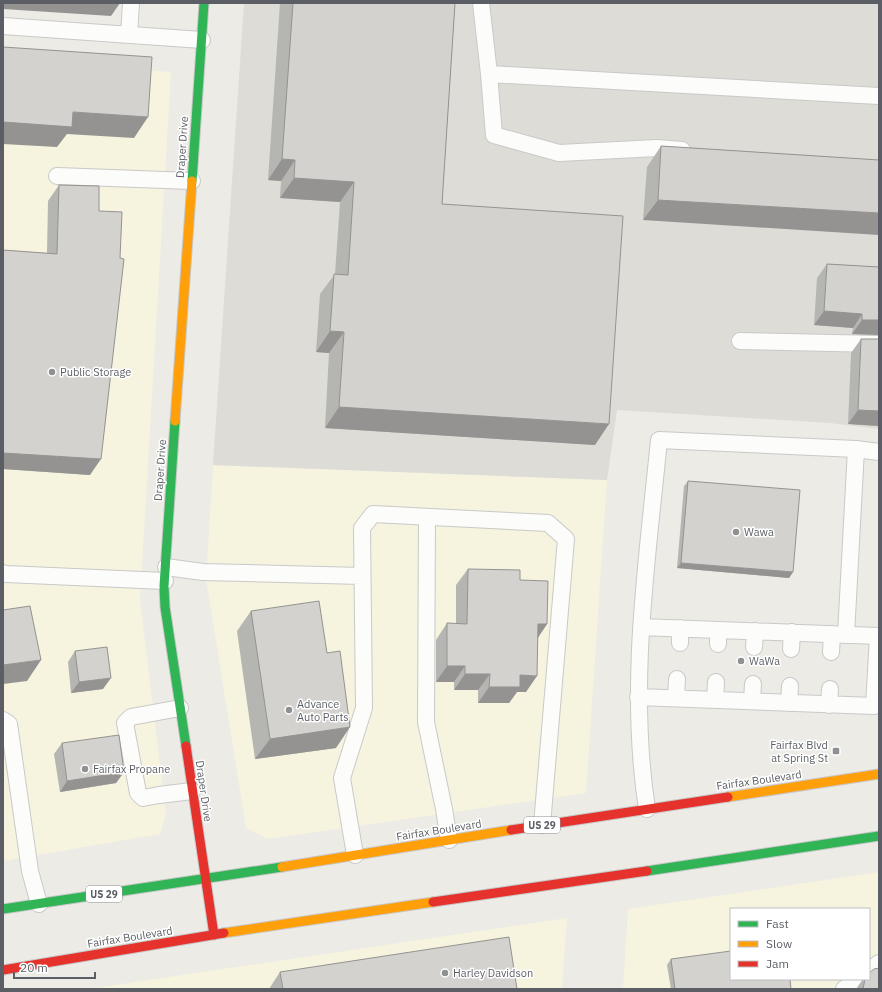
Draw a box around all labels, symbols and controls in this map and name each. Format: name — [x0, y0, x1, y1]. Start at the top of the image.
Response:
street label: Draper Drive — [173, 116, 191, 178]
place label: Public Storage — [60, 365, 131, 379]
marker: Public Storage — [47, 367, 57, 377]
street label: Draper Drive — [151, 439, 169, 501]
place label: Wawa — [744, 525, 774, 539]
marker: Wawa — [731, 527, 741, 537]
place label: WaWa — [749, 654, 780, 668]
marker: WaWa — [736, 656, 746, 666]
place label: Advance Auto Parts — [297, 697, 349, 724]
marker: Advance Auto Parts — [284, 705, 294, 715]
place label: Fairfax Blvd at Spring St — [770, 738, 828, 765]
marker: Fairfax Blvd at Spring St — [831, 746, 841, 756]
street label: Draper Drive — [193, 759, 215, 823]
place label: Fairfax Propane — [93, 762, 170, 776]
marker: Fairfax Propane — [80, 764, 90, 774]
street label: Fairfax Boulevard — [715, 767, 803, 793]
street label: Fairfax Boulevard — [395, 816, 483, 844]
road number: US 29 — [524, 817, 560, 833]
road number: US 29 — [86, 886, 122, 902]
legend — [730, 908, 870, 980]
text: Fast — [766, 916, 789, 931]
street label: Fairfax Boulevard — [86, 923, 174, 951]
text: Slow — [766, 936, 792, 951]
scale bar — [14, 954, 95, 980]
text: Jam — [766, 956, 789, 971]
text: 20 m — [20, 960, 48, 975]
place label: Harley Davidson — [453, 966, 533, 980]
marker: Harley Davidson — [440, 968, 450, 978]

